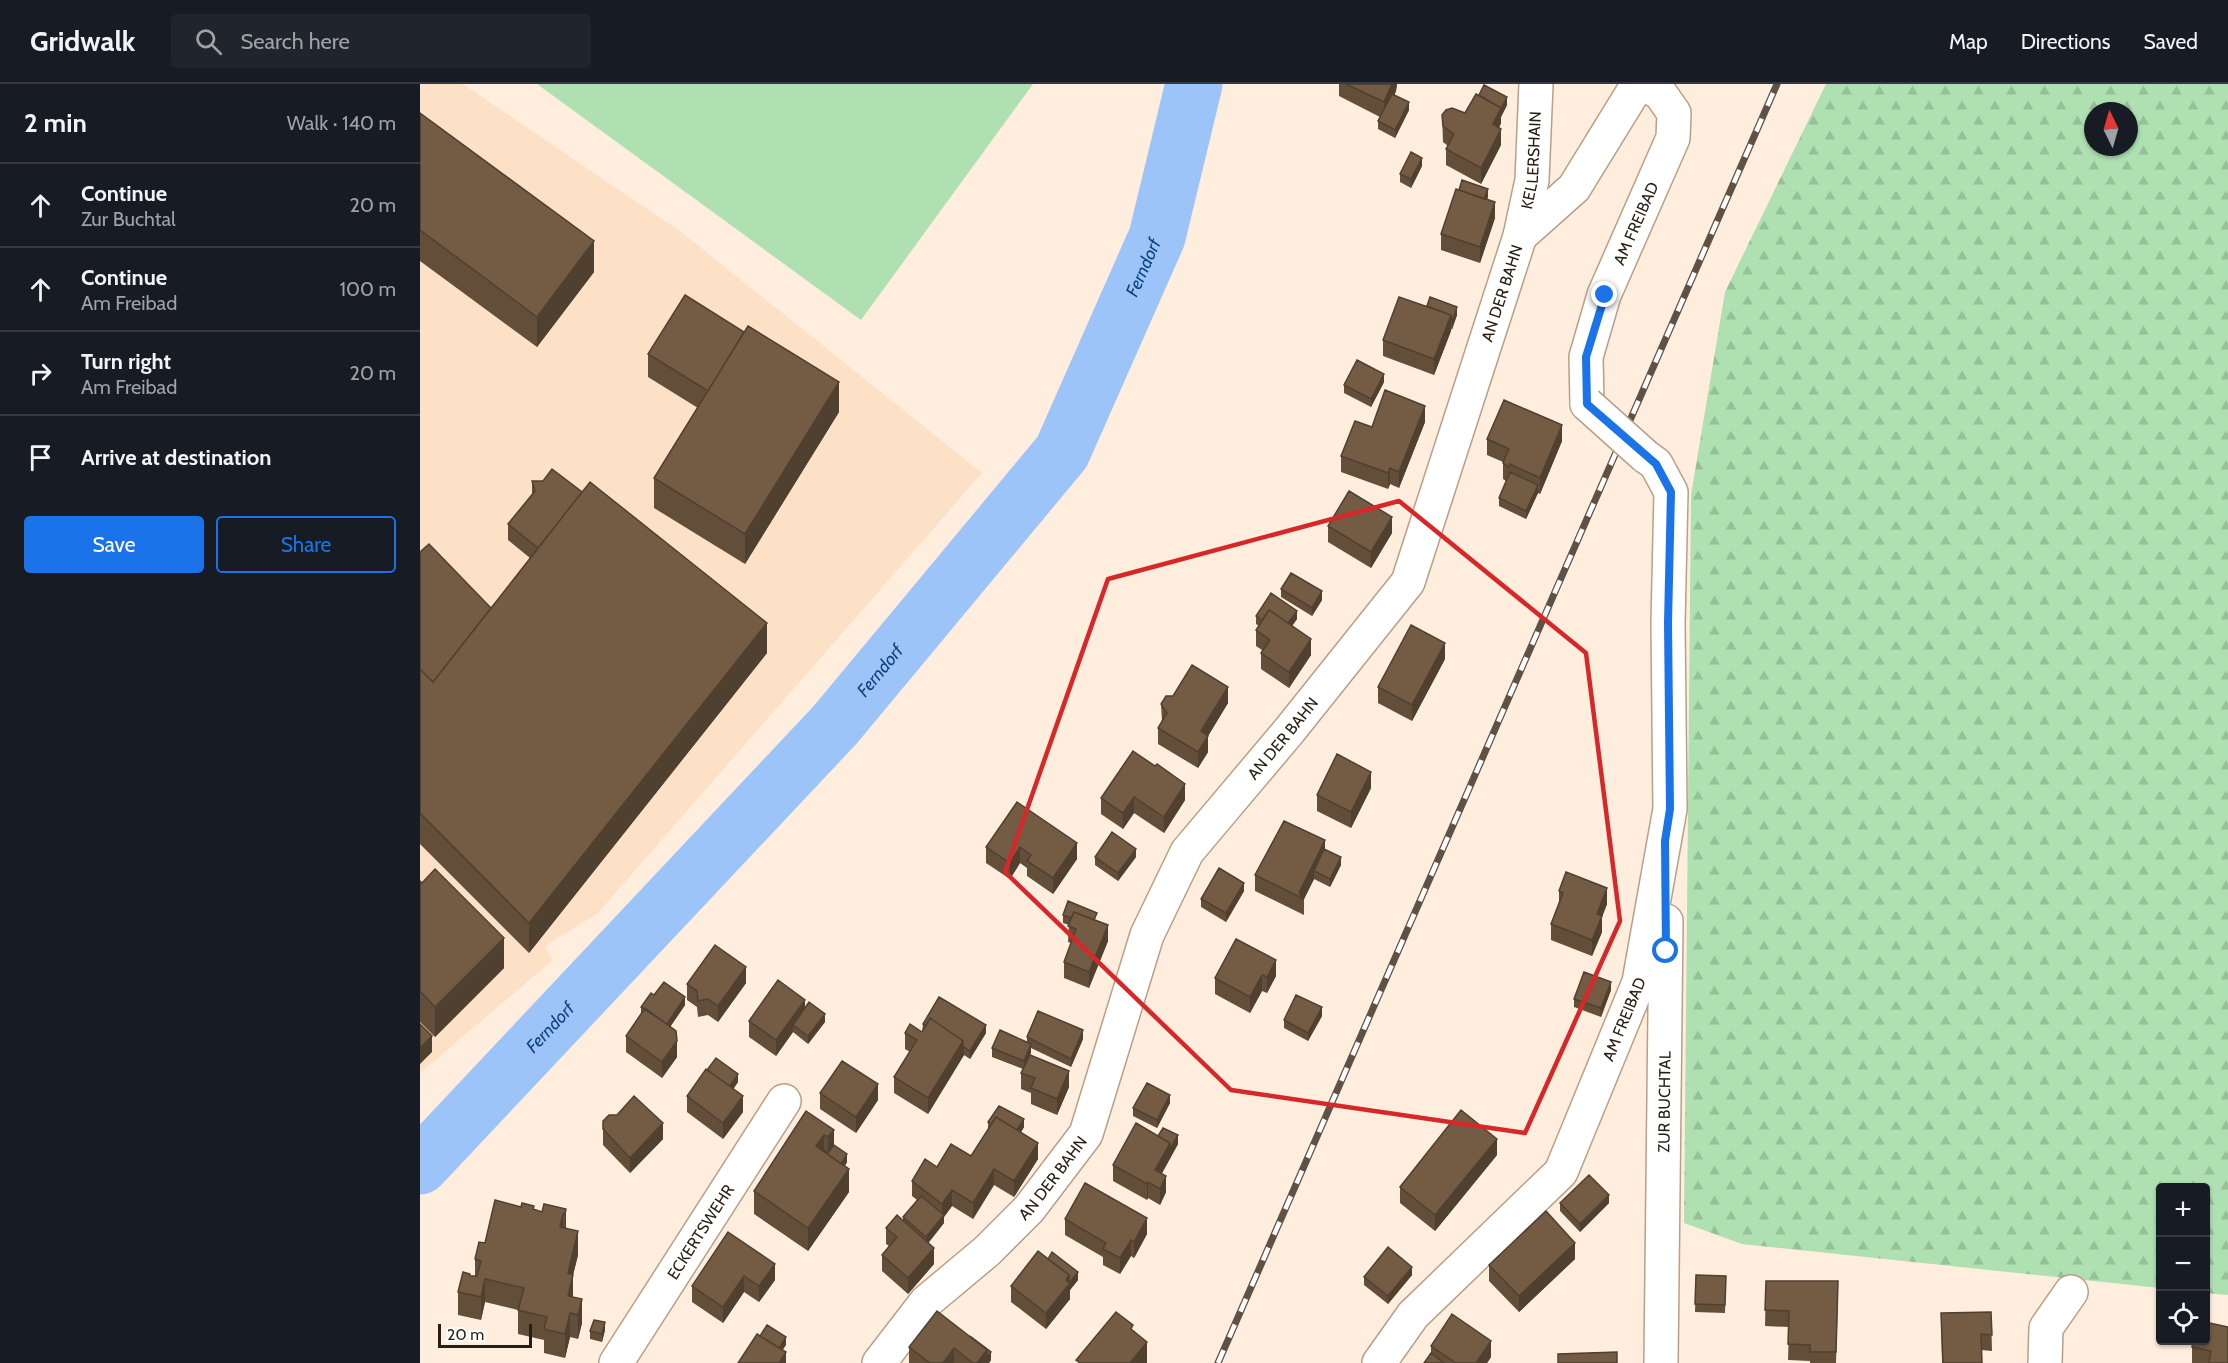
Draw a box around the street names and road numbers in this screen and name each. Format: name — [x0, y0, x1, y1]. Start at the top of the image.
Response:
street label: KELLERSHAIN — [1517, 111, 1545, 211]
street label: AM FREIBAD — [1610, 179, 1663, 268]
street label: AN DER BAHN — [1477, 243, 1527, 344]
street label: AN DER BAHN — [1244, 694, 1322, 783]
street label: AM FREIBAD — [1599, 975, 1650, 1064]
street label: ZUR BUCHTAL — [1654, 1051, 1675, 1153]
street label: AN DER BAHN — [1015, 1132, 1091, 1224]
street label: ECKERTSWEHR — [663, 1181, 738, 1283]

